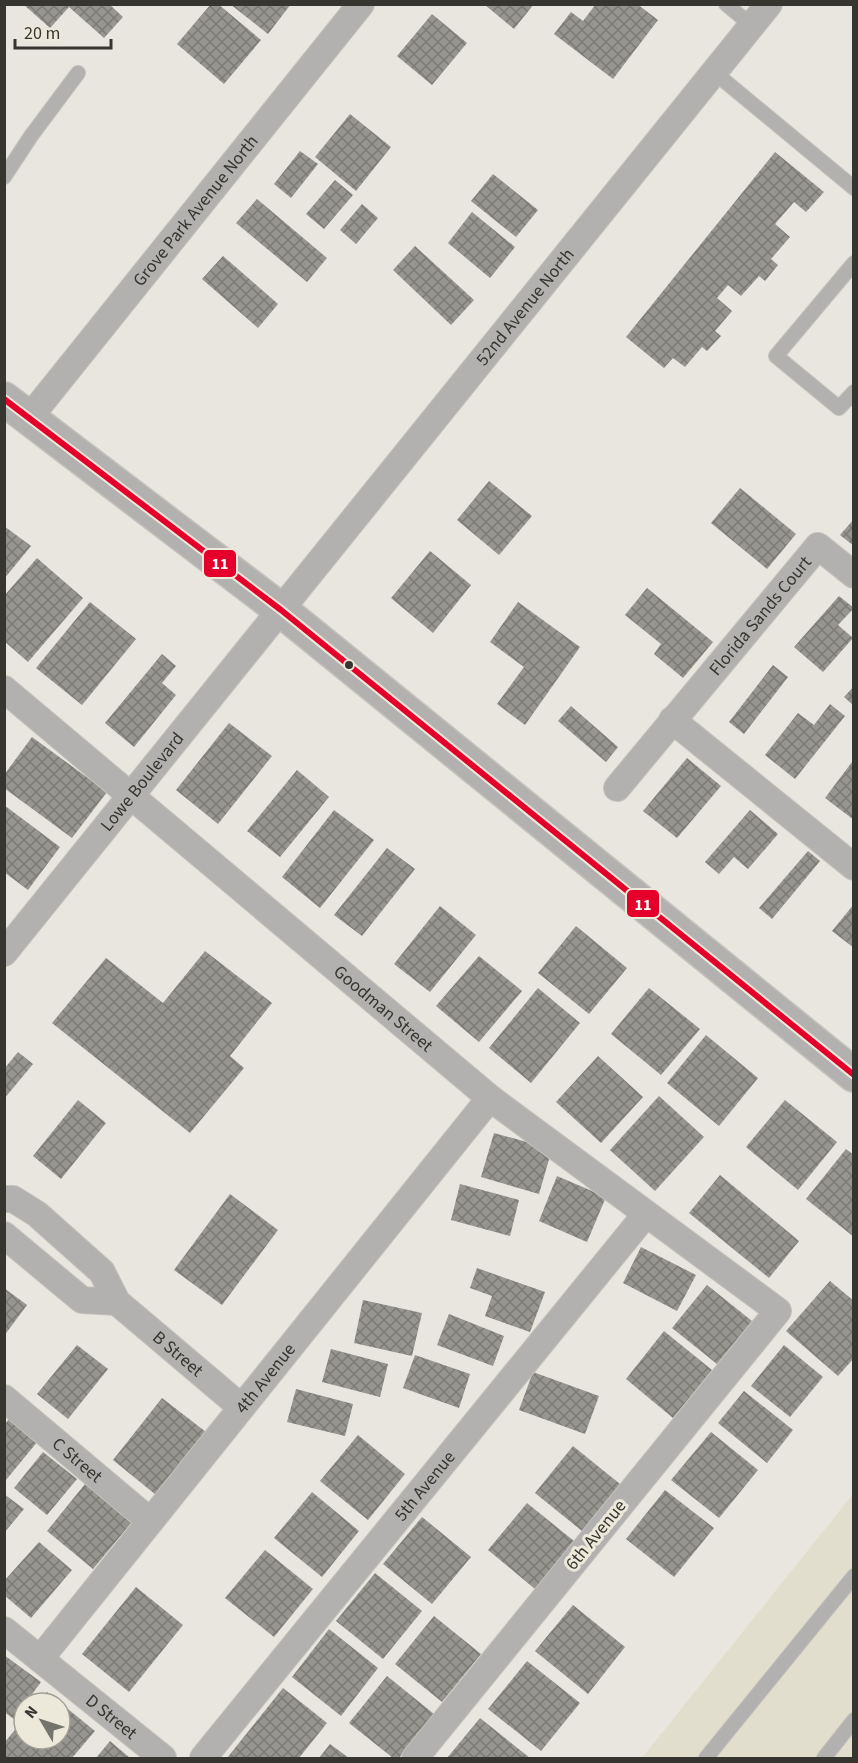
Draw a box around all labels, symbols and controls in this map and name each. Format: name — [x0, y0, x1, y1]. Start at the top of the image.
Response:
scale bar — [15, 12, 111, 50]
text: 20 m — [24, 21, 60, 46]
street label: Grove Park Avenue North — [127, 129, 264, 292]
street label: 52nd Avenue North — [470, 243, 580, 371]
line badge: 11 — [203, 549, 237, 578]
street label: Florida Sands Court — [703, 551, 817, 681]
text: 11 — [212, 553, 228, 575]
unlabelled marker — [343, 659, 355, 671]
street label: Lowe Boulevard — [94, 727, 190, 837]
line badge: 11 — [626, 889, 660, 918]
text: 11 — [635, 894, 651, 916]
street label: Goodman Street — [328, 959, 439, 1058]
street label: B Street — [147, 1325, 209, 1382]
street label: 4th Avenue — [229, 1338, 301, 1419]
street label: C Street — [47, 1431, 108, 1488]
street label: 5th Avenue — [388, 1445, 461, 1526]
street label: 6th Avenue — [560, 1494, 632, 1575]
street label: D Street — [80, 1688, 143, 1745]
north arrow — [12, 1691, 72, 1751]
text: N — [19, 1701, 43, 1723]

